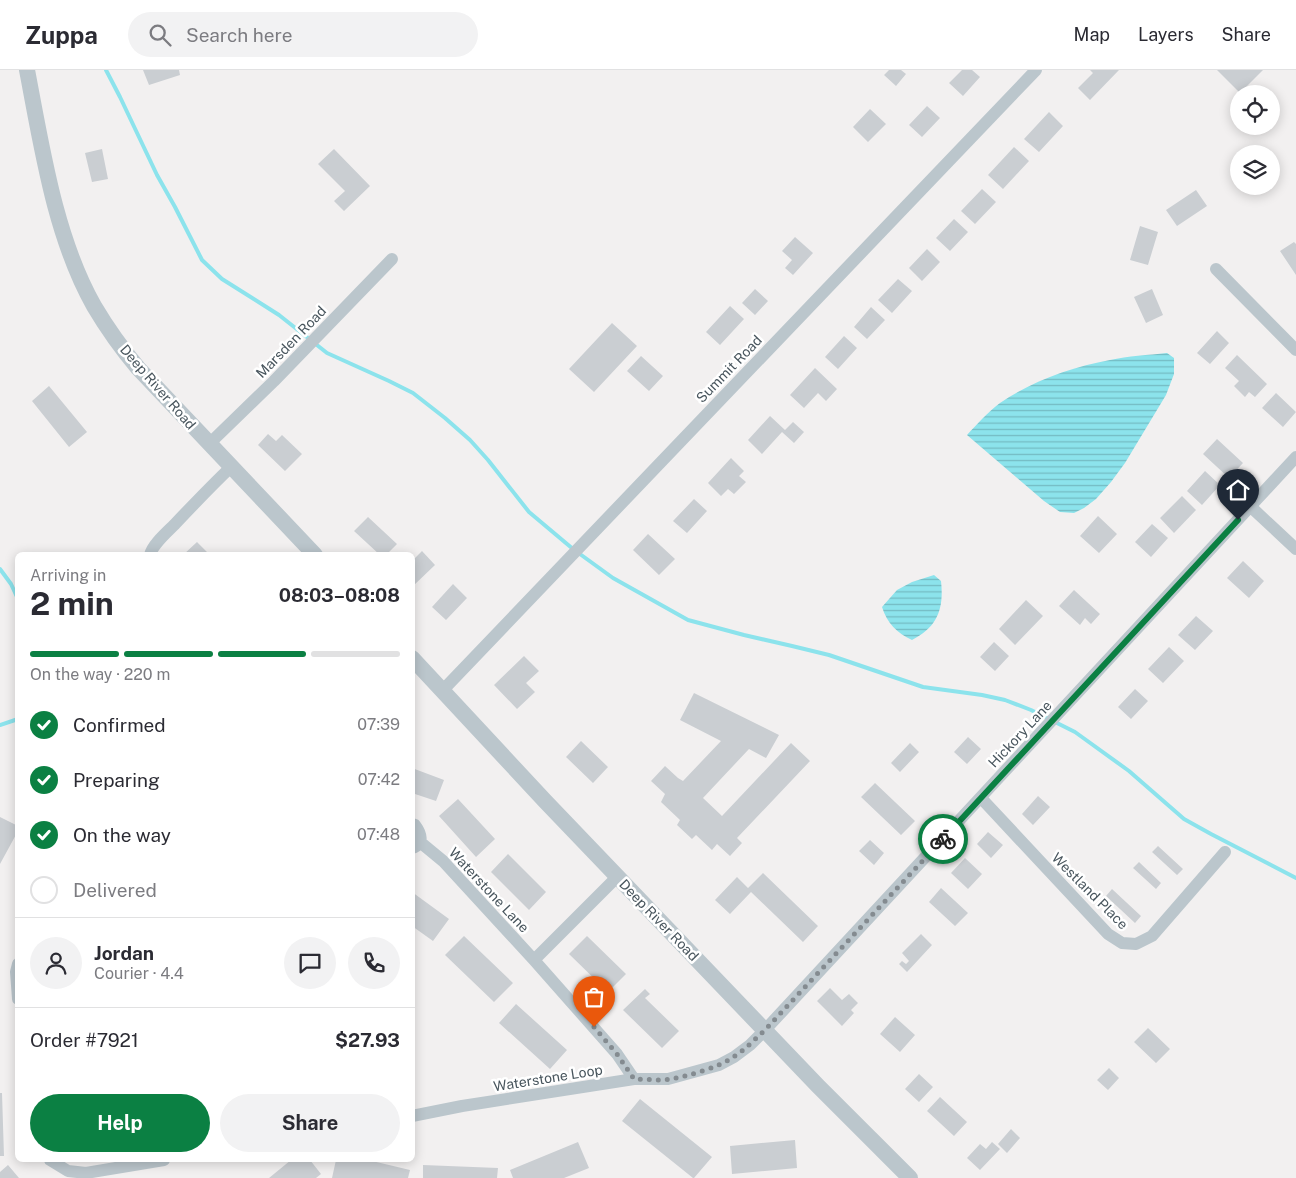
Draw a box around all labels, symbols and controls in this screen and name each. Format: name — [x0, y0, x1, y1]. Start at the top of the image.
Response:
search box — [128, 12, 478, 57]
text: Zuppa — [25, 21, 98, 49]
icon: search — [146, 21, 174, 49]
text: Search here — [186, 24, 293, 46]
text: Map — [1074, 24, 1110, 45]
text: Layers — [1138, 24, 1194, 45]
text: Share — [1222, 24, 1271, 45]
map controls — [1230, 85, 1280, 195]
button: locate — [1230, 85, 1280, 135]
button: layers — [1230, 145, 1280, 195]
street label: Marsden Road — [253, 303, 329, 381]
street label: Summit Road — [693, 332, 765, 406]
street label: Deep River Road — [117, 341, 199, 433]
pin — [1217, 469, 1259, 520]
icon: home — [1224, 476, 1252, 504]
text: Arriving in — [30, 566, 106, 585]
text: 08:03–08:08 — [279, 584, 400, 606]
text: 2 min — [30, 585, 114, 622]
text: On the way · 220 m — [30, 665, 170, 684]
street label: Hickory Lane — [985, 697, 1055, 771]
icon: check — [30, 711, 58, 739]
text: Confirmed — [73, 714, 166, 736]
text: 07:39 — [357, 715, 400, 734]
icon: check — [30, 766, 58, 794]
text: Preparing — [73, 769, 160, 791]
text: 07:42 — [358, 770, 400, 789]
courier — [918, 814, 968, 864]
icon: check — [30, 821, 58, 849]
text: On the way — [73, 824, 171, 846]
text: 07:48 — [357, 825, 400, 844]
icon: bike — [929, 825, 957, 853]
street label: Waterstone Lane — [446, 844, 532, 936]
street label: Westland Place — [1049, 850, 1131, 932]
street label: Deep River Road — [616, 876, 702, 964]
text: Delivered — [73, 879, 157, 901]
button: person — [30, 937, 82, 989]
button: chat — [284, 937, 336, 989]
button: phone — [348, 937, 400, 989]
text: Jordan — [94, 942, 154, 964]
text: Courier · 4.4 — [94, 964, 184, 983]
pin — [573, 976, 615, 1027]
icon: bag — [580, 983, 608, 1011]
text: Order #7921 — [30, 1029, 139, 1051]
text: $27.93 — [335, 1029, 400, 1051]
street label: Waterstone Loop — [492, 1061, 604, 1095]
button: Help — [30, 1094, 210, 1152]
button: Share — [220, 1094, 400, 1152]

